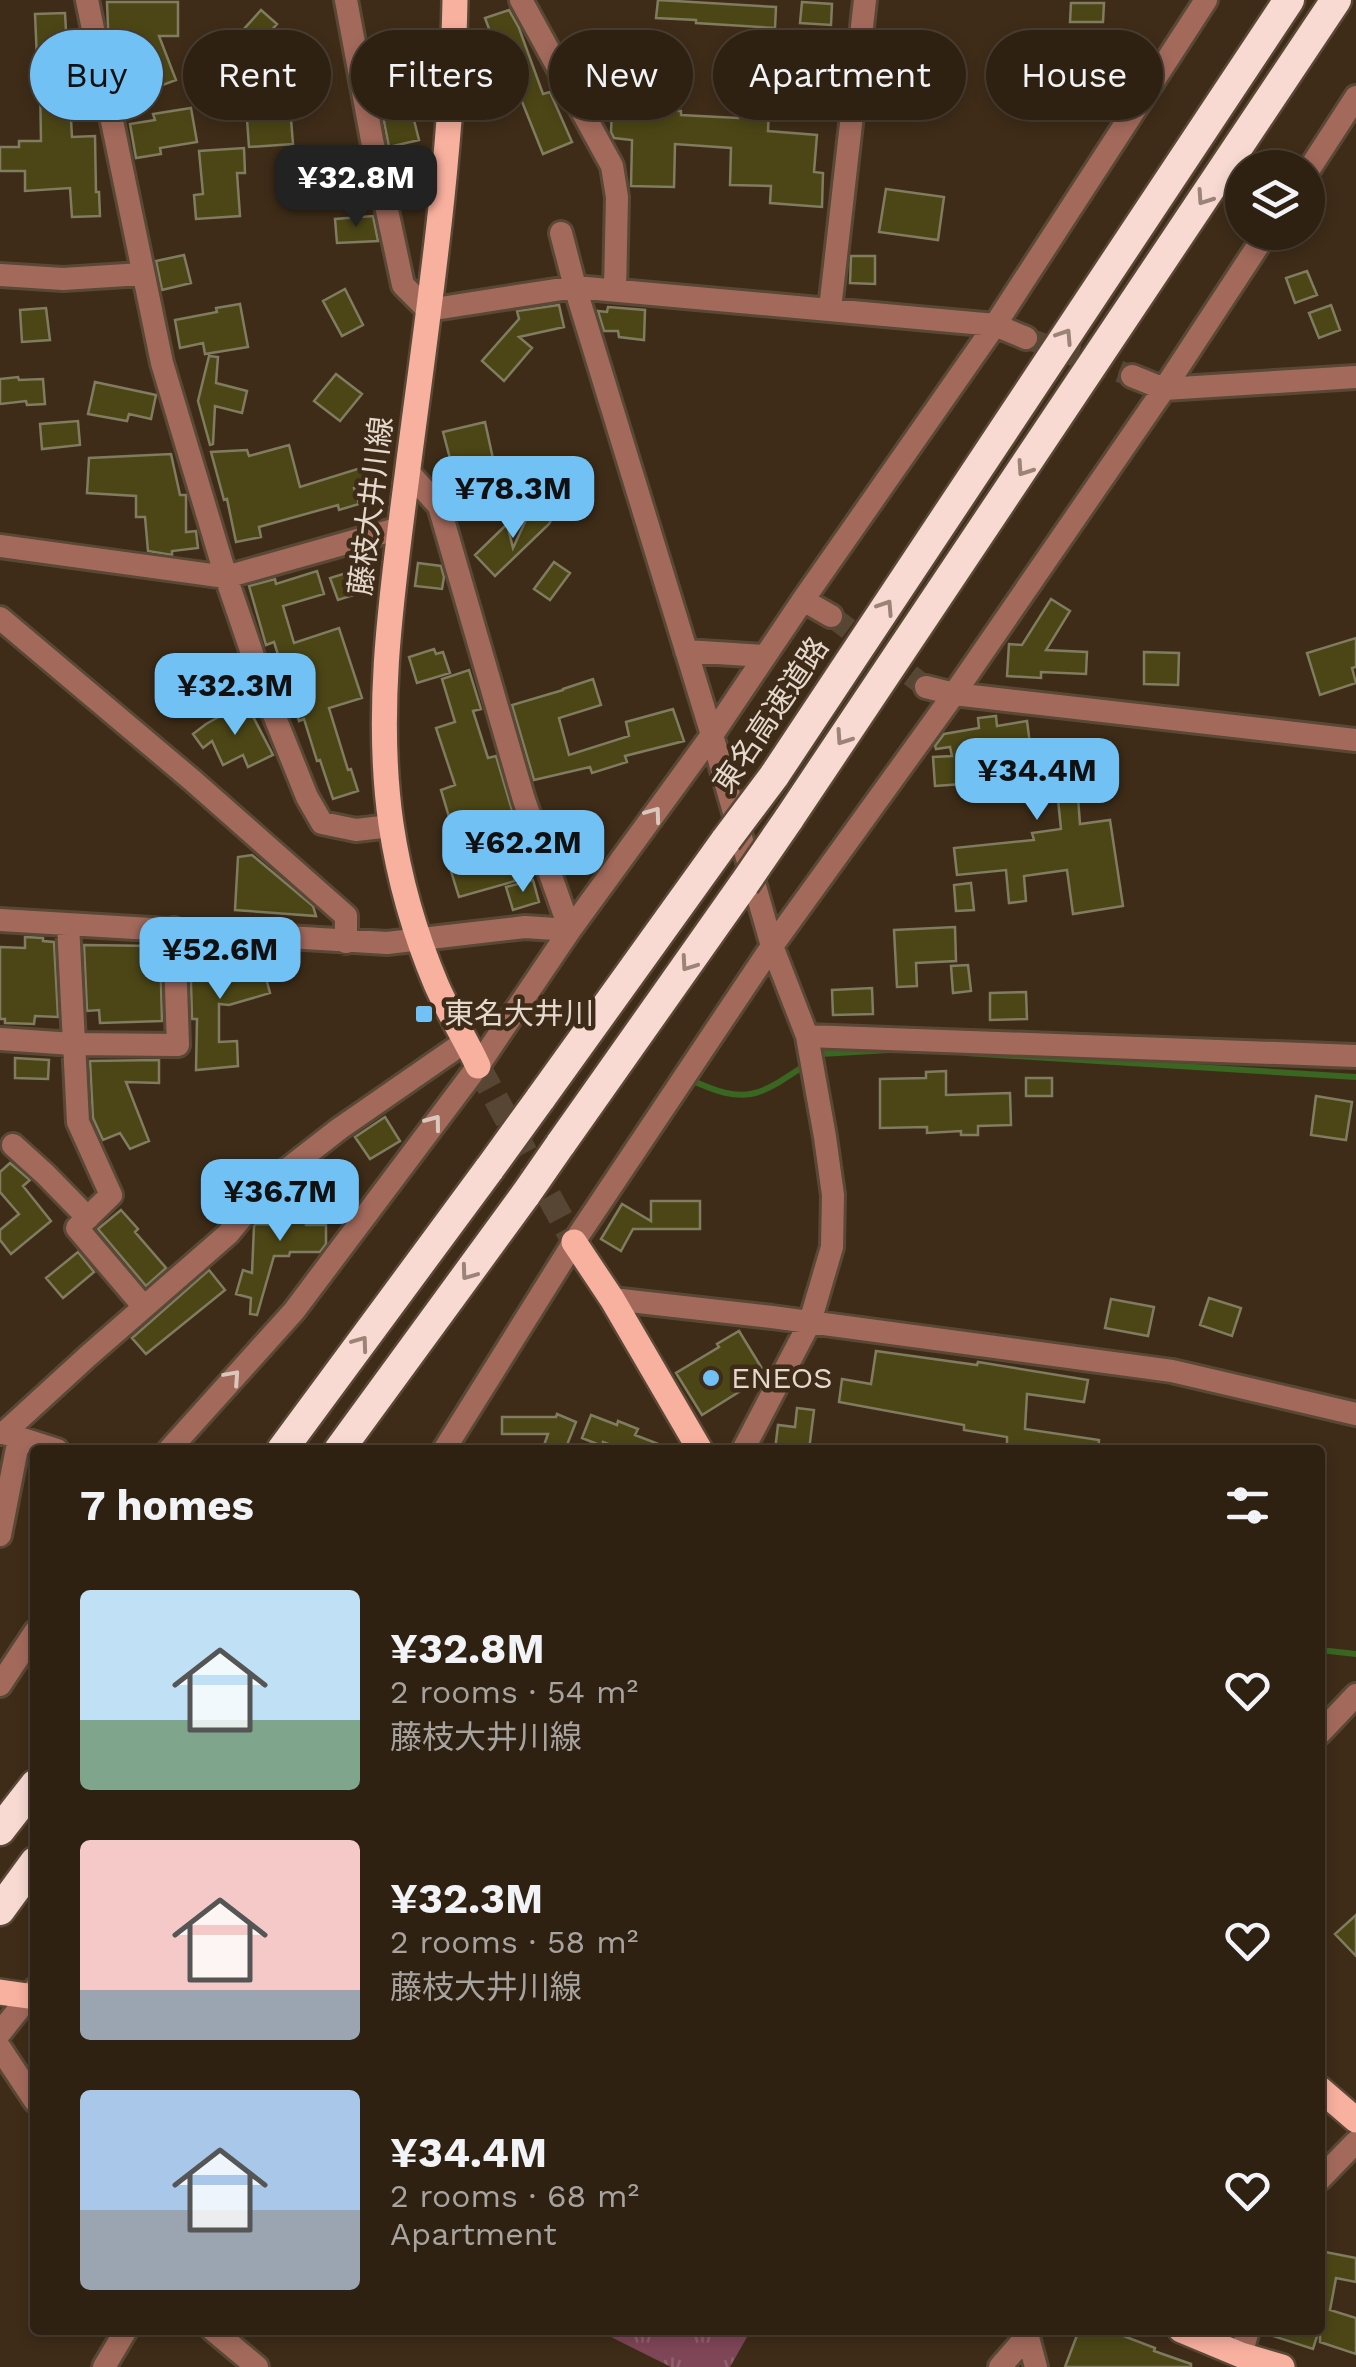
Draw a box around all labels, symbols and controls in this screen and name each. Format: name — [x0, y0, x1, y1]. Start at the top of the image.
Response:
chip: Buy — [30, 30, 163, 120]
chip: Rent — [183, 30, 331, 120]
chip: Filters — [351, 30, 529, 120]
chip: New — [549, 30, 693, 120]
chip: Apartment — [713, 30, 966, 120]
chip: House — [986, 30, 1163, 120]
pin: ¥32.8M — [275, 145, 437, 230]
map controls — [1225, 150, 1325, 250]
button: layers — [1225, 150, 1325, 250]
text: ¥32.8M — [297, 158, 415, 196]
one-way arrow — [1198, 187, 1217, 205]
one-way arrow — [1053, 328, 1072, 346]
street label: 藤枝大井川線 — [342, 414, 399, 597]
pin: ¥78.3M — [432, 456, 594, 541]
one-way arrow — [1018, 458, 1037, 476]
text: ¥78.3M — [454, 469, 572, 507]
one-way arrow — [874, 599, 892, 618]
street label: 東名高速道路 — [706, 630, 835, 799]
pin: ¥32.3M — [154, 653, 316, 738]
text: ¥32.3M — [177, 666, 293, 704]
one-way arrow — [837, 727, 855, 746]
pin: ¥34.4M — [956, 738, 1118, 823]
text: ¥34.4M — [977, 751, 1097, 789]
one-way arrow — [643, 807, 660, 825]
pin: ¥62.2M — [442, 810, 604, 895]
text: ¥62.2M — [464, 823, 582, 861]
pin: ¥52.6M — [139, 917, 301, 1002]
text: ¥52.6M — [162, 930, 278, 968]
one-way arrow — [682, 953, 700, 971]
place label: 東名大井川 — [444, 996, 594, 1031]
marker: 東名大井川 — [413, 1003, 435, 1025]
one-way arrow — [423, 1115, 440, 1133]
pin: ¥36.7M — [199, 1159, 361, 1244]
text: ¥36.7M — [223, 1172, 337, 1210]
one-way arrow — [463, 1262, 480, 1280]
one-way arrow — [349, 1336, 367, 1354]
place label: ENEOS — [731, 1360, 833, 1395]
marker: ENEOS — [700, 1367, 722, 1389]
one-way arrow — [222, 1370, 240, 1389]
icon: filters — [1220, 1478, 1275, 1533]
text: 7 homes — [80, 1481, 254, 1530]
text: ¥32.8M — [390, 1624, 545, 1673]
icon: home — [160, 1630, 280, 1750]
icon: heart — [1220, 1663, 1275, 1718]
text: 2 rooms · 54 m² — [390, 1673, 638, 1711]
text: 藤枝大井川線 — [390, 1718, 582, 1756]
text: ¥32.3M — [390, 1874, 543, 1923]
icon: home — [160, 1880, 280, 2000]
icon: heart — [1220, 1913, 1275, 1968]
text: 2 rooms · 58 m² — [390, 1923, 638, 1961]
text: 藤枝大井川線 — [390, 1968, 582, 2006]
text: ¥34.4M — [390, 2128, 547, 2177]
icon: home — [160, 2130, 280, 2250]
icon: heart — [1220, 2163, 1275, 2218]
text: 2 rooms · 68 m² — [390, 2177, 639, 2215]
text: Apartment — [390, 2215, 557, 2253]

